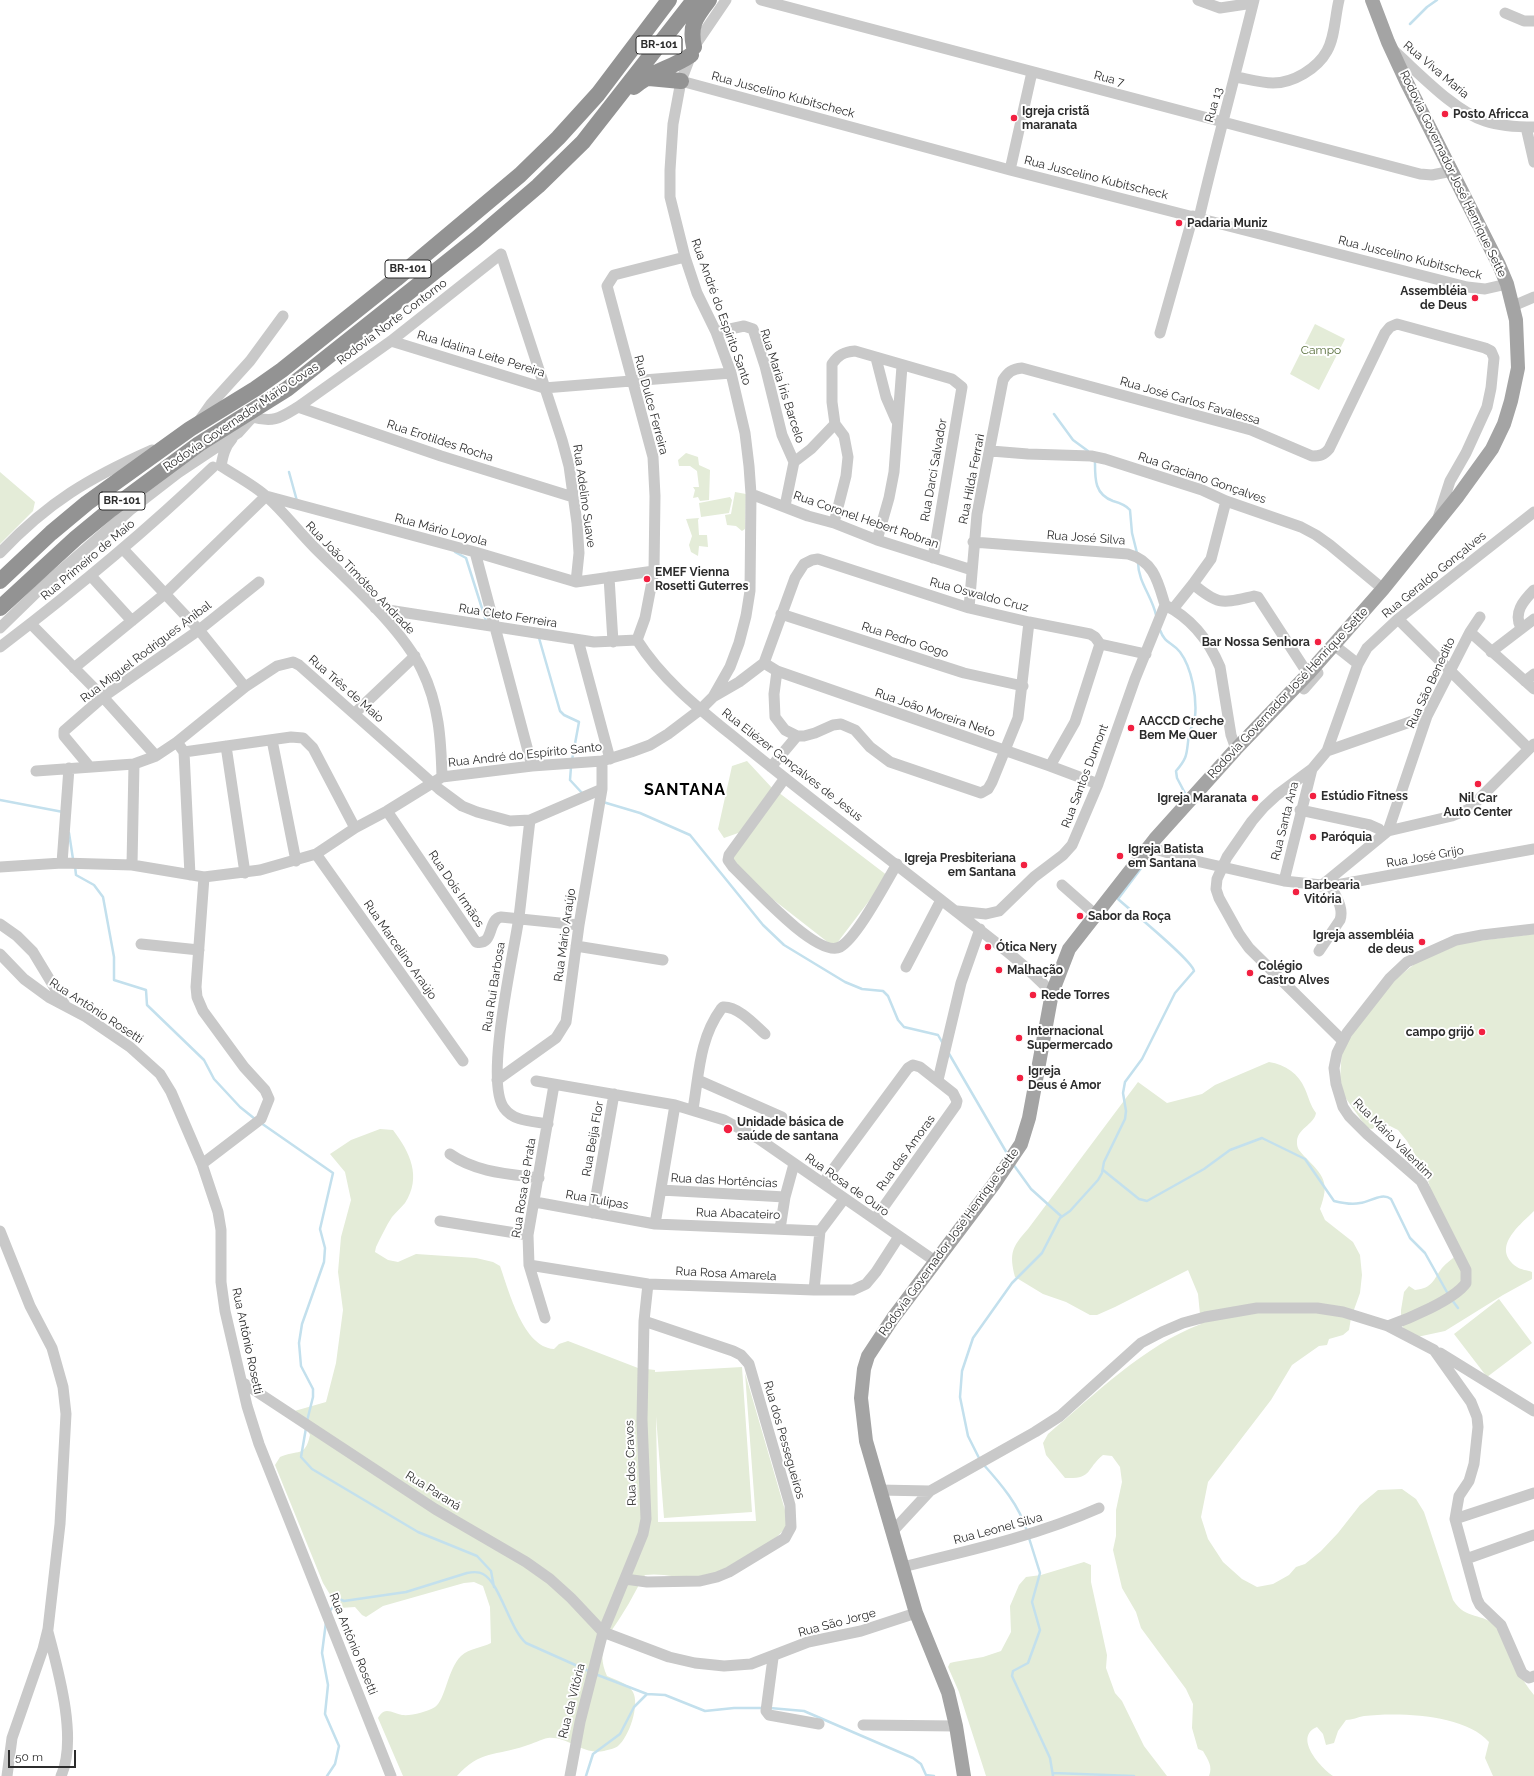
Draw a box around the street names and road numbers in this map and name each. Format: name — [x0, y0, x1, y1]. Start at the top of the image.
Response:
road number: BR-101 — [636, 36, 682, 54]
street label: Rua Viva Maria — [1400, 38, 1472, 102]
street label: Rua 7 — [1092, 68, 1126, 90]
street label: Rodovia Governador José Henrique Sette — [1396, 68, 1510, 280]
street label: Rua Juscelino Kubitscheck — [710, 69, 856, 121]
street label: Rua 13 — [1202, 86, 1226, 124]
street label: Rua Juscelino Kubitscheck — [1023, 153, 1169, 203]
street label: Rua Juscelino Kubitscheck — [1337, 233, 1483, 283]
street label: Rua André do Espírito Santo — [688, 237, 754, 387]
road number: BR-101 — [385, 260, 431, 278]
street label: Rodovia Norte Contorno — [334, 276, 450, 368]
street label: Rua Maria Íris Barcelo — [757, 327, 807, 445]
street label: Rua Idalina Leite Pereira — [415, 328, 547, 380]
street label: Rua Dulce Ferreira — [631, 354, 671, 456]
street label: Rodovia Governador Mário Covas — [161, 360, 321, 474]
street label: Rua José Carlos Favalessa — [1118, 374, 1262, 428]
street label: Rua Erotildes Rocha — [385, 417, 495, 465]
street label: Rua Darci Salvador — [918, 417, 950, 523]
street label: Rua Hilda Ferrari — [956, 433, 988, 525]
street label: Rua Adelino Suave — [570, 444, 598, 548]
street label: Rua Graciano Gonçalves — [1136, 449, 1268, 507]
street label: Rua Coronel Hebert Robran — [791, 488, 941, 552]
road number: BR-101 — [99, 492, 145, 510]
street label: Rua Mário Loyola — [393, 511, 489, 549]
street label: Rua Primeiro de Maio — [38, 517, 138, 603]
street label: Rua João Timóteo Andrade — [302, 519, 418, 637]
street label: Rua José Silva — [1046, 528, 1126, 548]
street label: Rua Geraldo Gonçalves — [1379, 529, 1489, 621]
street label: Rua Oswaldo Cruz — [928, 575, 1030, 615]
street label: Rua Miguel Rodrigues Aníbal — [78, 598, 214, 706]
street label: Rua Cleto Ferreira — [458, 601, 558, 631]
street label: Rodovia Governador José Henrique Sette — [1205, 605, 1371, 781]
street label: Rua Pedro Gogo — [860, 619, 950, 661]
street label: Rua São Benedito — [1404, 635, 1458, 731]
street label: Rua Três de Maio — [305, 652, 387, 726]
street label: Rua João Moreira Neto — [873, 686, 997, 740]
street label: Rua Eliézer Gonçalves de Jesus — [719, 706, 865, 824]
street label: Rua Santos Dumont — [1059, 722, 1111, 830]
street label: Rua André do Espírito Santo — [447, 740, 603, 770]
street label: Rua Santa Ana — [1268, 780, 1302, 862]
street label: Rua José Grijo — [1385, 843, 1465, 871]
street label: Rua Dois Irmãos — [425, 848, 487, 930]
street label: Rua Mário Araújo — [551, 887, 579, 983]
street label: Rua Marcelino Araújo — [360, 898, 440, 1002]
street label: Rua Rui Barbosa — [480, 941, 508, 1033]
street label: Rua Antônio Rosetti — [47, 975, 145, 1047]
street label: Rua Mário Valentim — [1350, 1096, 1436, 1182]
street label: Rua Beija Flor — [579, 1100, 607, 1178]
street label: Rua das Amoras — [874, 1112, 938, 1194]
street label: Rua Rosa de Prata — [509, 1137, 539, 1239]
street label: Rodovia Governador José Henrique Sette — [876, 1145, 1022, 1339]
street label: Rua Rosa de Ouro — [802, 1151, 892, 1219]
street label: Rua das Hortências — [670, 1171, 778, 1191]
street label: Rua Tulipas — [564, 1187, 630, 1213]
street label: Rua Abacateiro — [696, 1205, 780, 1223]
street label: Rua Rosa Amarela — [675, 1264, 777, 1284]
street label: Rua Antônio Rosetti — [229, 1286, 265, 1396]
street label: Rua dos Pessegueiros — [760, 1379, 808, 1501]
street label: Rua dos Cravos — [622, 1420, 640, 1506]
street label: Rua Paraná — [403, 1468, 463, 1514]
street label: Rua Leonel Silva — [952, 1510, 1044, 1548]
street label: Rua Antônio Rosetti — [326, 1591, 380, 1697]
street label: Rua São Jorge — [797, 1606, 877, 1640]
street label: Rua da Vitória — [556, 1662, 588, 1740]

